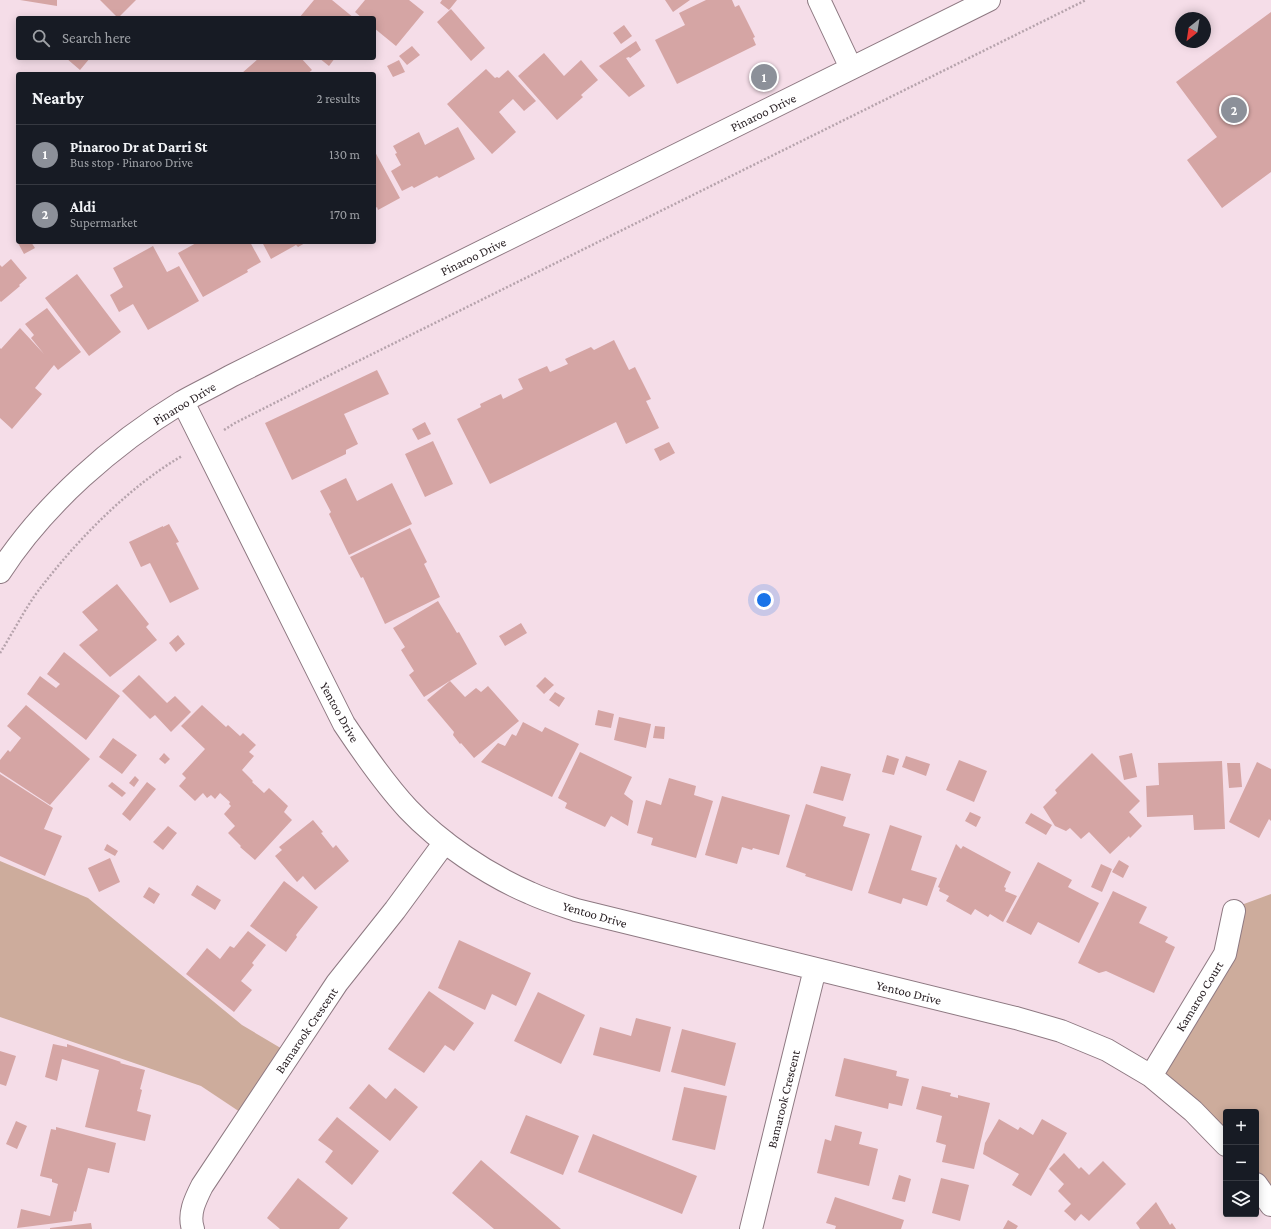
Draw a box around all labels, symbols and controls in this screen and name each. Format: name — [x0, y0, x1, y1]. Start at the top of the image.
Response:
north arrow — [1175, 12, 1211, 48]
search box — [16, 16, 376, 60]
icon: search — [30, 27, 52, 49]
text: Search here — [62, 30, 131, 46]
pin: 1 — [751, 62, 777, 92]
text: Nearby — [32, 89, 84, 108]
street label: Pinaroo Drive — [728, 90, 799, 135]
text: 2 results — [317, 91, 360, 106]
pin: 2 — [1221, 95, 1247, 125]
text: Pinaroo Dr at Darri St — [70, 139, 207, 155]
text: 1 — [43, 147, 47, 162]
text: 130 m — [329, 147, 360, 162]
text: Bus stop · Pinaroo Drive — [70, 155, 193, 170]
text: Aldi — [70, 199, 96, 215]
text: 2 — [42, 207, 48, 222]
text: 170 m — [330, 207, 360, 222]
text: Supermarket — [70, 215, 137, 230]
street label: Pinaroo Drive — [438, 234, 509, 279]
street label: Pinaroo Drive — [150, 379, 219, 428]
your location — [754, 590, 774, 610]
street label: Yentoo Drive — [317, 680, 362, 745]
street label: Yentoo Drive — [561, 898, 629, 931]
street label: Kamaroo Court — [1173, 958, 1227, 1034]
street label: Yentoo Drive — [875, 977, 943, 1008]
street label: Bamarook Crescent — [272, 984, 341, 1076]
street label: Bamarook Crescent — [764, 1048, 803, 1150]
map controls — [1223, 1109, 1259, 1217]
button: + — [1223, 1109, 1259, 1145]
button: − — [1223, 1145, 1259, 1181]
button: layers — [1223, 1181, 1259, 1217]

